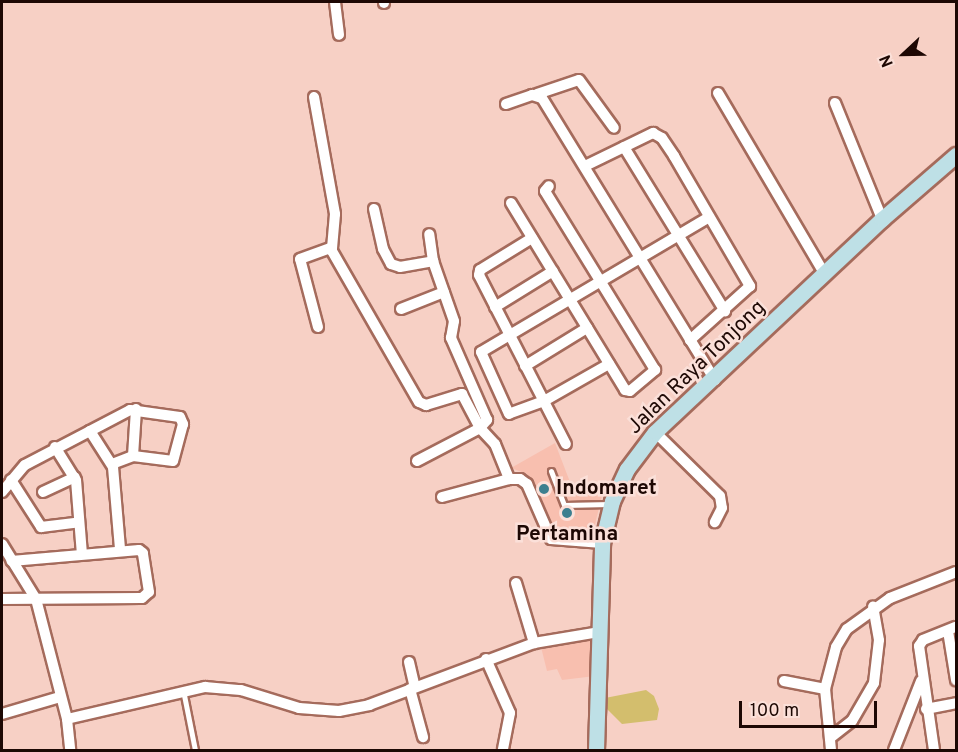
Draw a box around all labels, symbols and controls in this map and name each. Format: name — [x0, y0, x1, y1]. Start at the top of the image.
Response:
north arrow — [874, 24, 934, 84]
text: N — [876, 52, 899, 70]
street label: Jalan Raya Tonjong — [622, 295, 772, 441]
place label: Indomaret — [556, 476, 657, 502]
marker: Indomaret — [537, 482, 551, 496]
marker: Pertamina — [560, 506, 574, 520]
place label: Pertamina — [516, 522, 618, 548]
scale bar — [742, 689, 880, 727]
text: 100 m — [750, 700, 799, 723]

